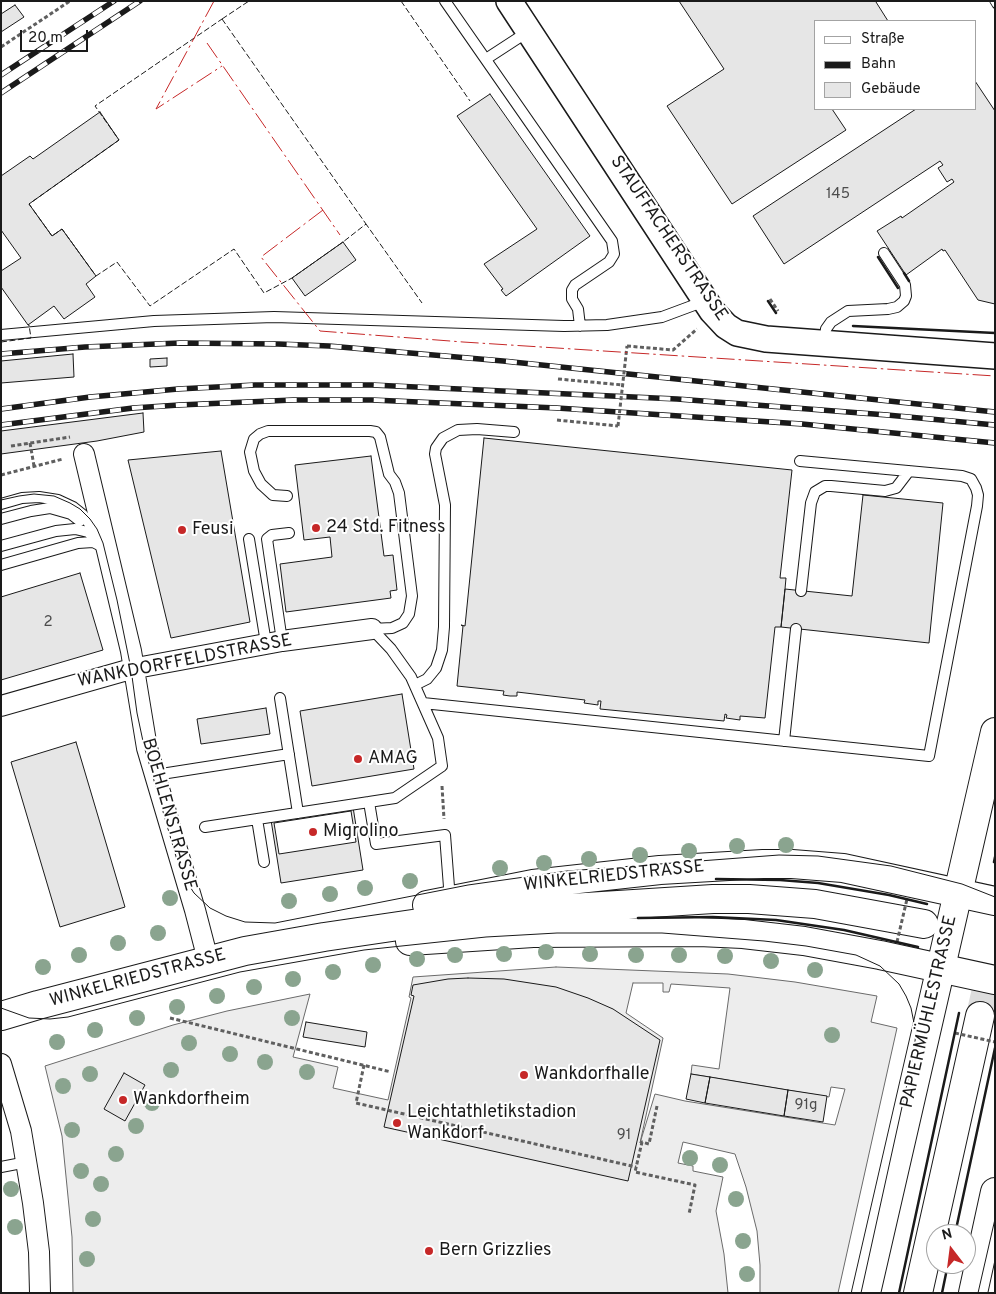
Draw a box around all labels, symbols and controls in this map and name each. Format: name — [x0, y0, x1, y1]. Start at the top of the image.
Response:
scale bar — [22, 20, 90, 52]
legend — [814, 20, 976, 110]
text: 20 m — [28, 29, 63, 48]
text: Straße — [861, 30, 905, 49]
text: Bahn — [861, 55, 896, 74]
text: Gebäude — [861, 80, 921, 99]
street label: STAUFFACHERSTRASSE — [605, 152, 731, 326]
house number: 145 — [826, 186, 850, 204]
place label: 24 Std. Fitness — [326, 517, 445, 539]
place label: Feusi — [192, 519, 234, 541]
marker: 24 Std. Fitness — [310, 522, 322, 534]
marker: Feusi — [176, 524, 188, 536]
house number: 2 — [43, 614, 53, 632]
street label: WANKDORFFELDSTRASSE — [76, 631, 294, 693]
street label: BOEHLENSTRASSE — [136, 736, 200, 894]
place label: AMAG — [368, 748, 418, 770]
marker: AMAG — [352, 753, 364, 765]
place label: Migrolino — [323, 821, 399, 843]
marker: Migrolino — [307, 826, 319, 838]
street label: WINKELRIEDSTRASSE — [523, 857, 705, 897]
street label: PAPIERMÜHLESTRASSE — [897, 914, 963, 1110]
street label: WINKELRIEDSTRASSE — [47, 945, 229, 1013]
place label: Wankdorfhalle — [534, 1064, 650, 1086]
marker: Wankdorfhalle — [518, 1069, 530, 1081]
place label: Wankdorfheim — [133, 1089, 250, 1111]
marker: Wankdorfheim — [117, 1094, 129, 1106]
house number: 91g — [794, 1097, 818, 1115]
place label: Leichtathletikstadion Wankdorf — [407, 1102, 576, 1144]
marker: Leichtathletikstadion Wankdorf — [391, 1117, 403, 1129]
house number: 91 — [617, 1127, 631, 1145]
north arrow — [926, 1224, 976, 1274]
text: N — [940, 1225, 954, 1245]
place label: Bern Grizzlies — [439, 1240, 551, 1262]
marker: Bern Grizzlies — [423, 1245, 435, 1257]

